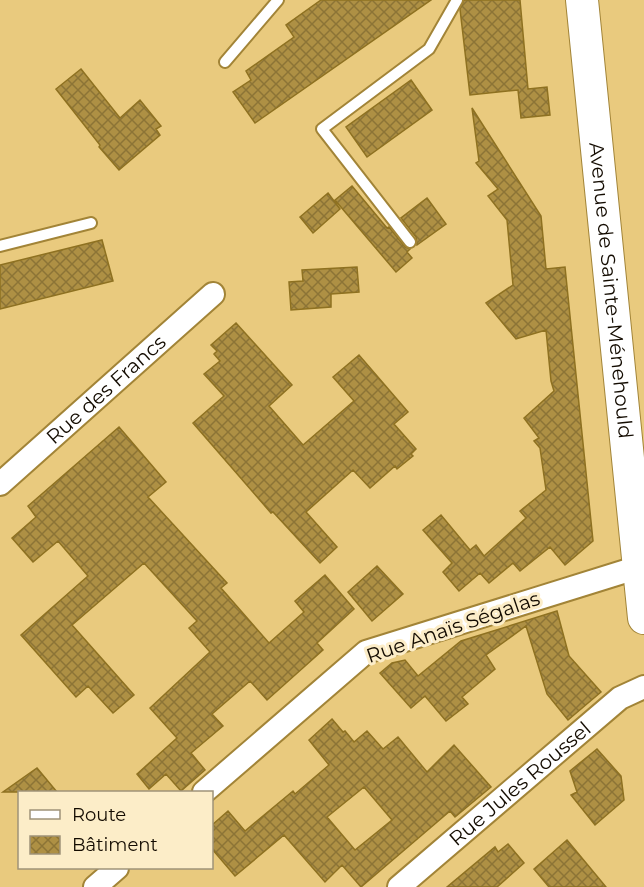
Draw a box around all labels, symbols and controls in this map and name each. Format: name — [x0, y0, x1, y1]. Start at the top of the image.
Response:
street label: Avenue de Sainte-Ménehould — [584, 141, 638, 440]
street label: Rue des Francs — [41, 330, 171, 449]
street label: Rue Anaïs Ségalas — [363, 586, 543, 668]
street label: Rue Jules Roussel — [444, 716, 596, 851]
legend — [18, 791, 213, 869]
text: Route — [72, 804, 126, 826]
text: Bâtiment — [72, 834, 158, 856]

